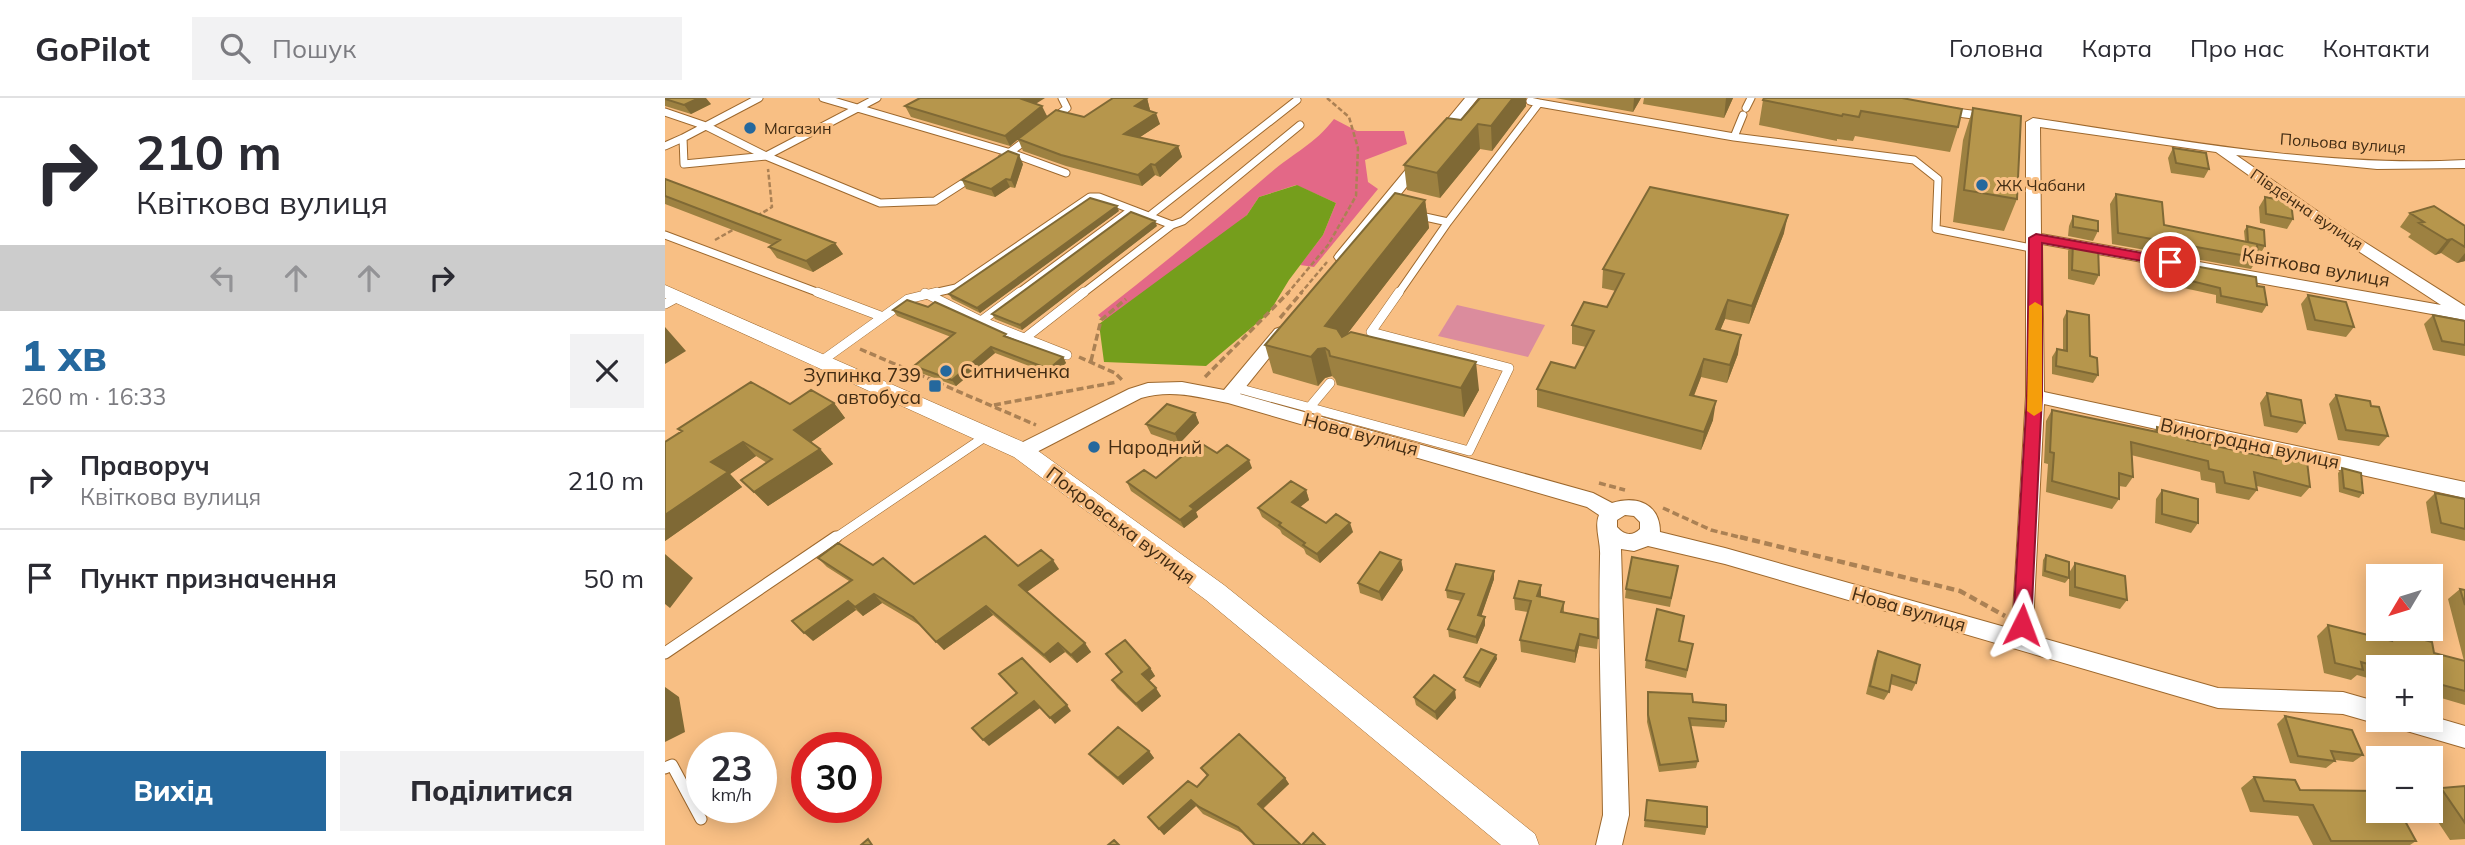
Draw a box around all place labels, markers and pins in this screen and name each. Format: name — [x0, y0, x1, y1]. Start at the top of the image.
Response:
place label: Магазин — [764, 118, 832, 138]
marker: Магазин — [742, 120, 758, 136]
place label: ЖК Чабани — [1996, 175, 2086, 195]
marker: ЖК Чабани — [1974, 177, 1990, 193]
pin — [2140, 232, 2200, 292]
place label: Ситниченка — [960, 359, 1070, 383]
place label: Зупинка 739 автобуса — [803, 363, 921, 409]
marker: Ситниченка — [938, 363, 954, 379]
marker: Зупинка 739 автобуса — [927, 378, 943, 394]
place label: Народний — [1108, 435, 1202, 459]
marker: Народний — [1086, 439, 1102, 455]

